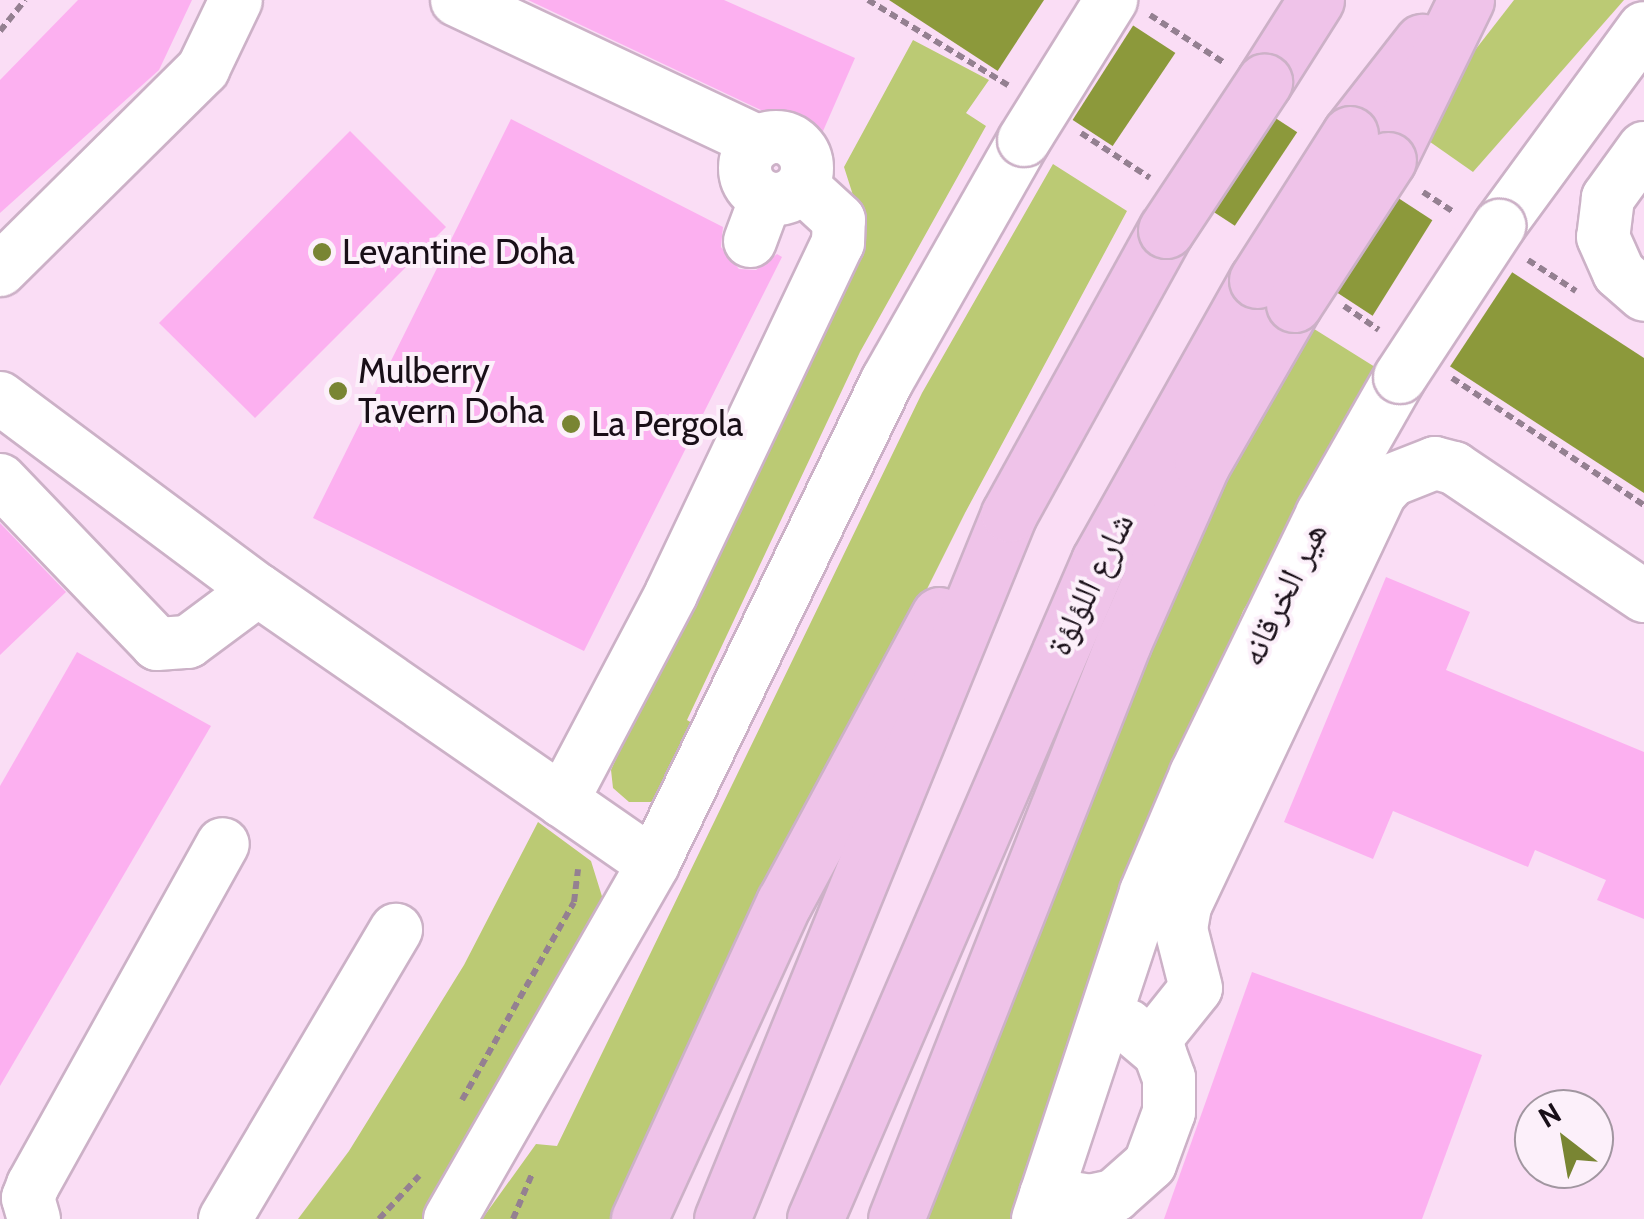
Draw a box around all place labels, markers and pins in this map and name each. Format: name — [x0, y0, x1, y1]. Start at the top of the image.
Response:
place label: Levantine Doha — [342, 231, 575, 273]
marker: Levantine Doha — [311, 241, 333, 263]
place label: Mulberry Tavern Doha — [358, 350, 544, 432]
marker: Mulberry Tavern Doha — [327, 380, 349, 402]
place label: La Pergola — [591, 403, 743, 445]
marker: La Pergola — [560, 413, 582, 435]

